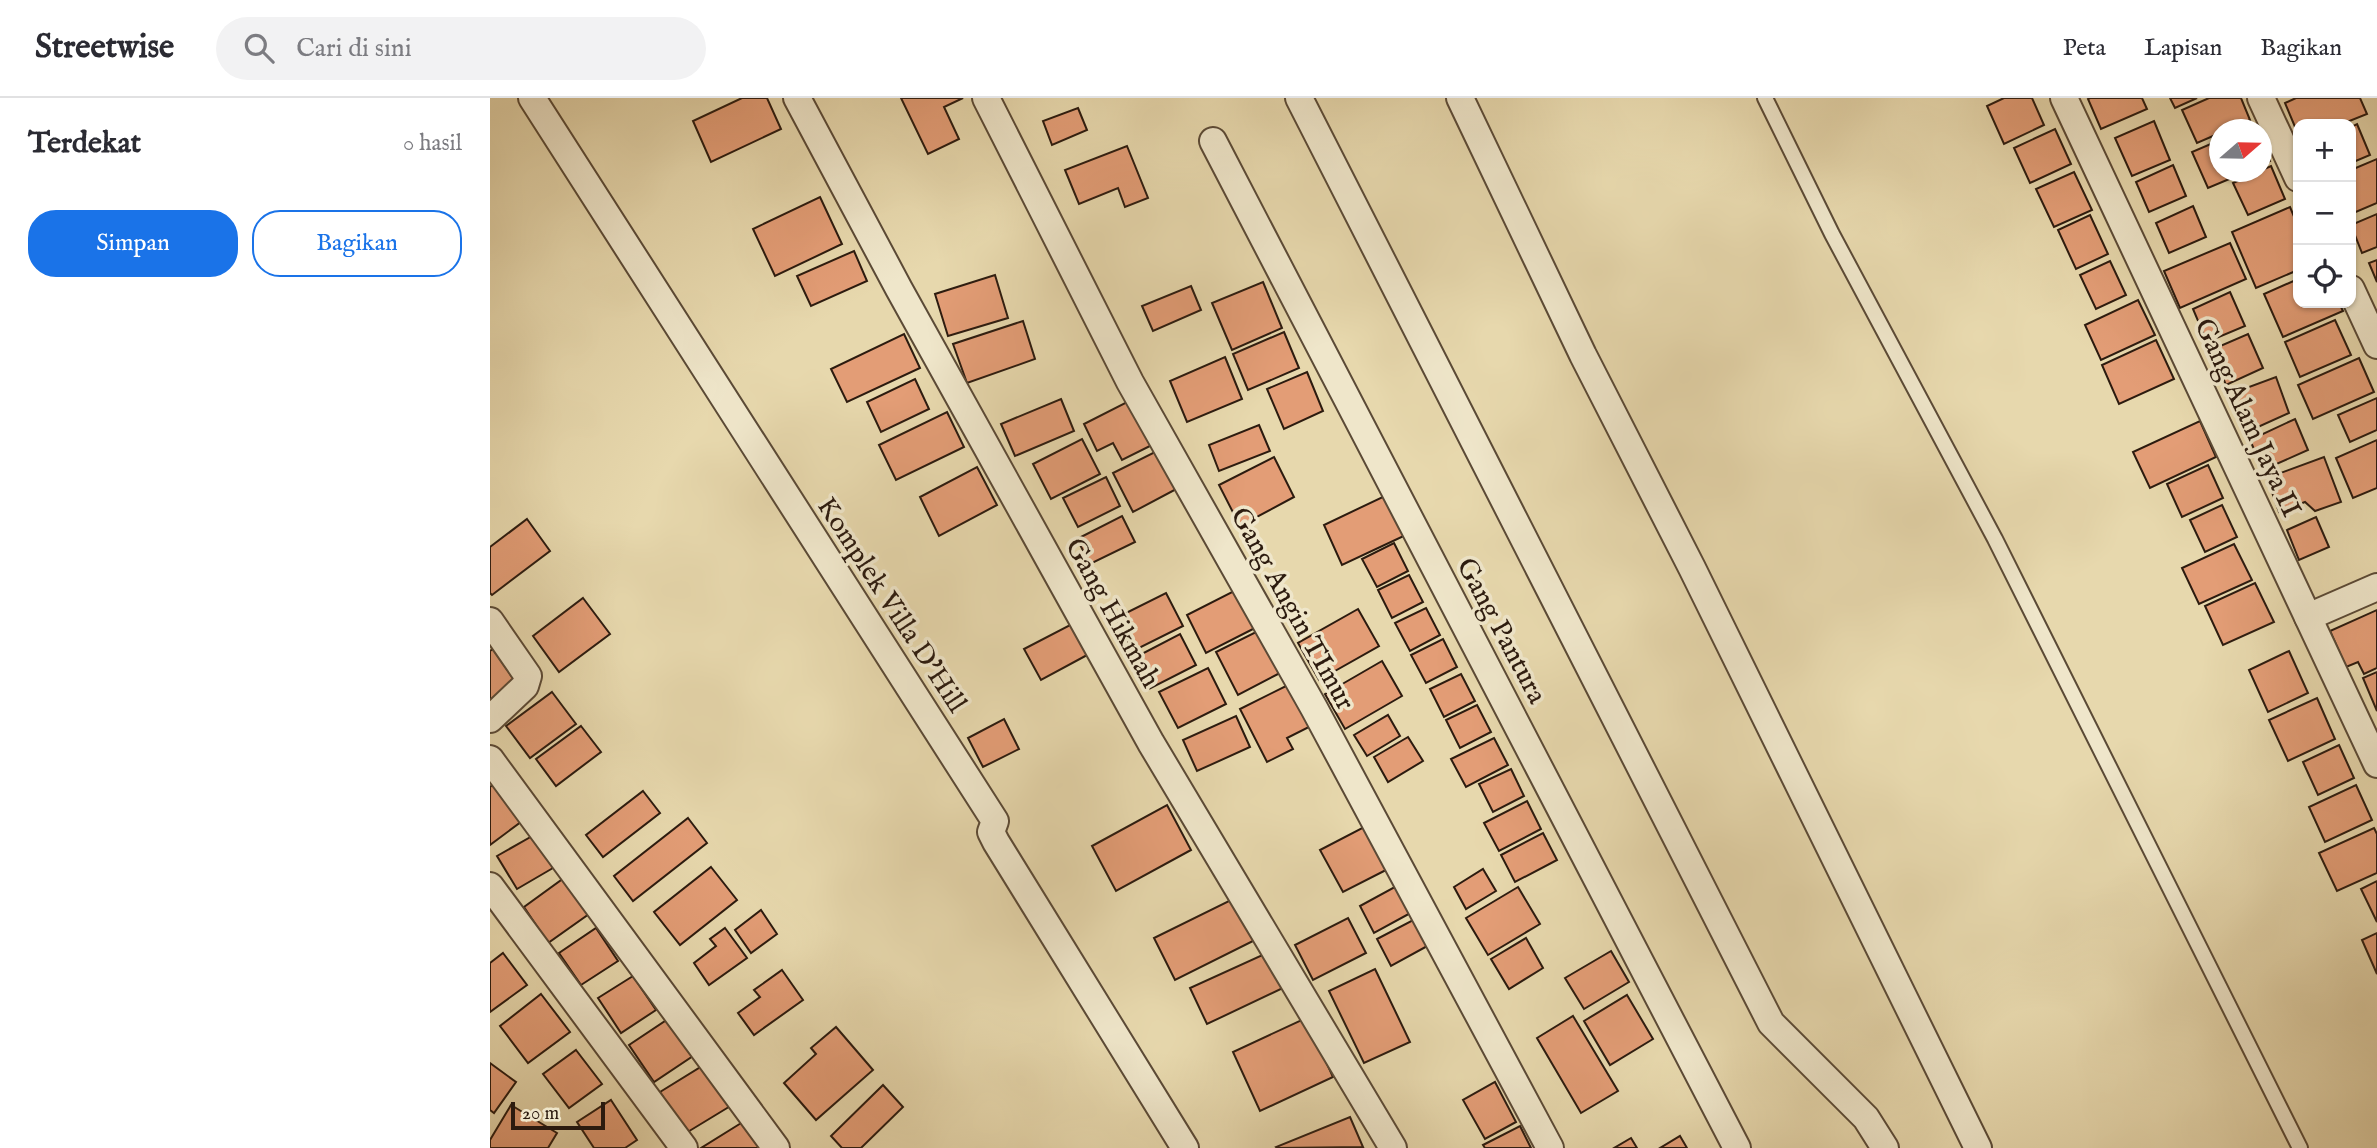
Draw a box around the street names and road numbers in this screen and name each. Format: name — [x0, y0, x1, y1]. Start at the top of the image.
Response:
street label: Gang Alam Jaya II — [2185, 313, 2308, 523]
street label: Komplek Villa D'Hill — [808, 491, 974, 720]
street label: Gang Angin TImur — [1222, 502, 1362, 717]
street label: Gang Hikmah — [1056, 532, 1167, 694]
street label: Gang Pantura — [1448, 552, 1554, 711]

